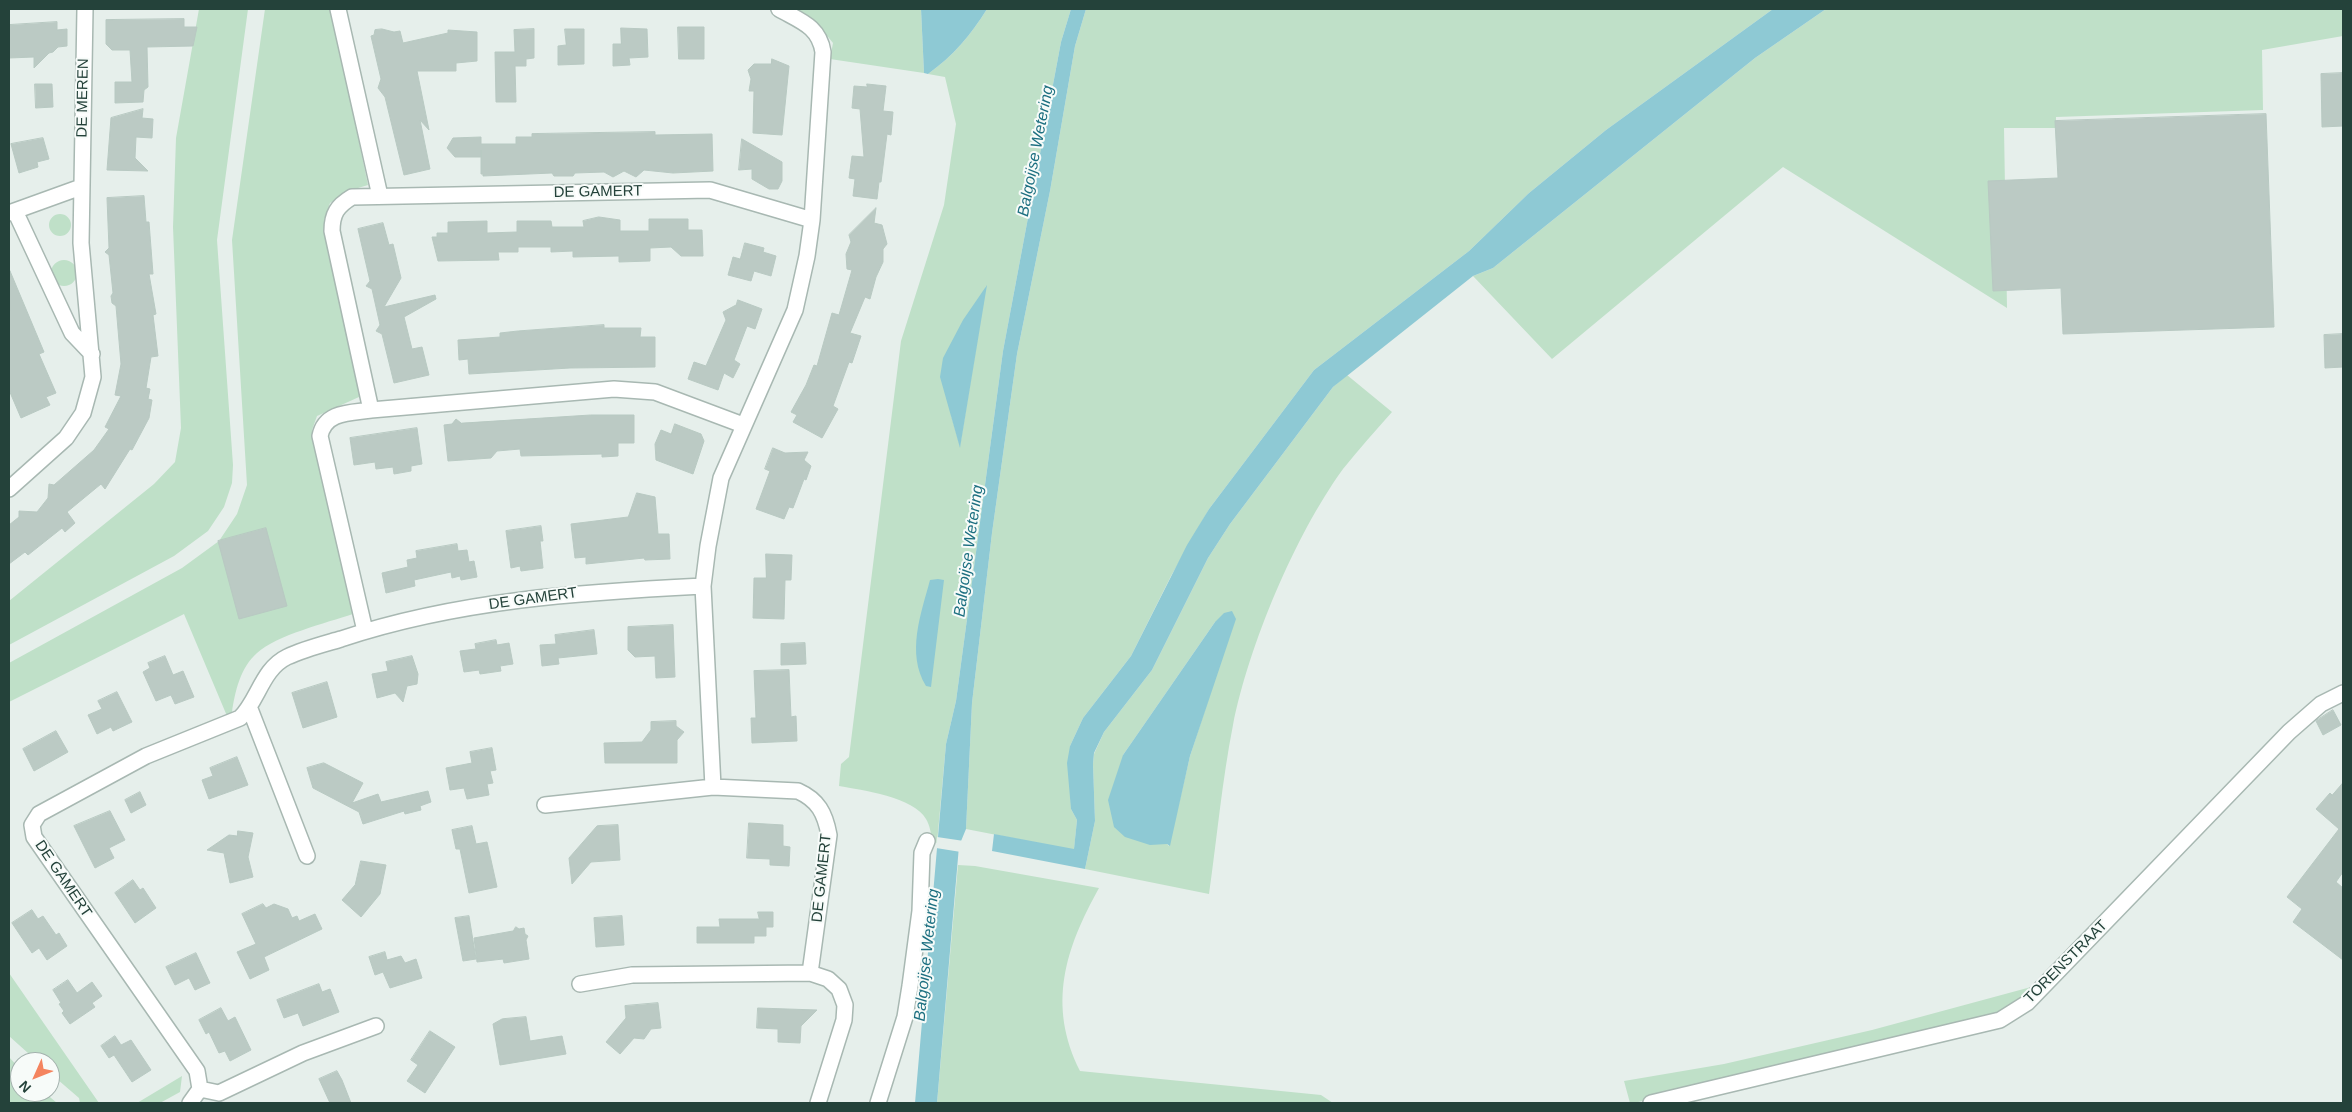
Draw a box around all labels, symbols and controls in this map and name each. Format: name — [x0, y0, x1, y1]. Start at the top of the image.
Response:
street label: DE MEREN — [73, 58, 93, 138]
water label: Balgoijse Wetering — [1014, 84, 1058, 218]
street label: DE GAMERT — [553, 182, 643, 202]
water label: Balgoijse Wetering — [950, 484, 988, 618]
street label: DE GAMERT — [488, 584, 578, 614]
street label: DE GAMERT — [808, 833, 836, 923]
street label: DE GAMERT — [31, 837, 95, 921]
water label: Balgoijse Wetering — [910, 888, 944, 1022]
street label: TORENSTRAAT — [2021, 917, 2111, 1007]
north arrow — [10, 1052, 60, 1102]
text: N — [16, 1078, 34, 1096]

